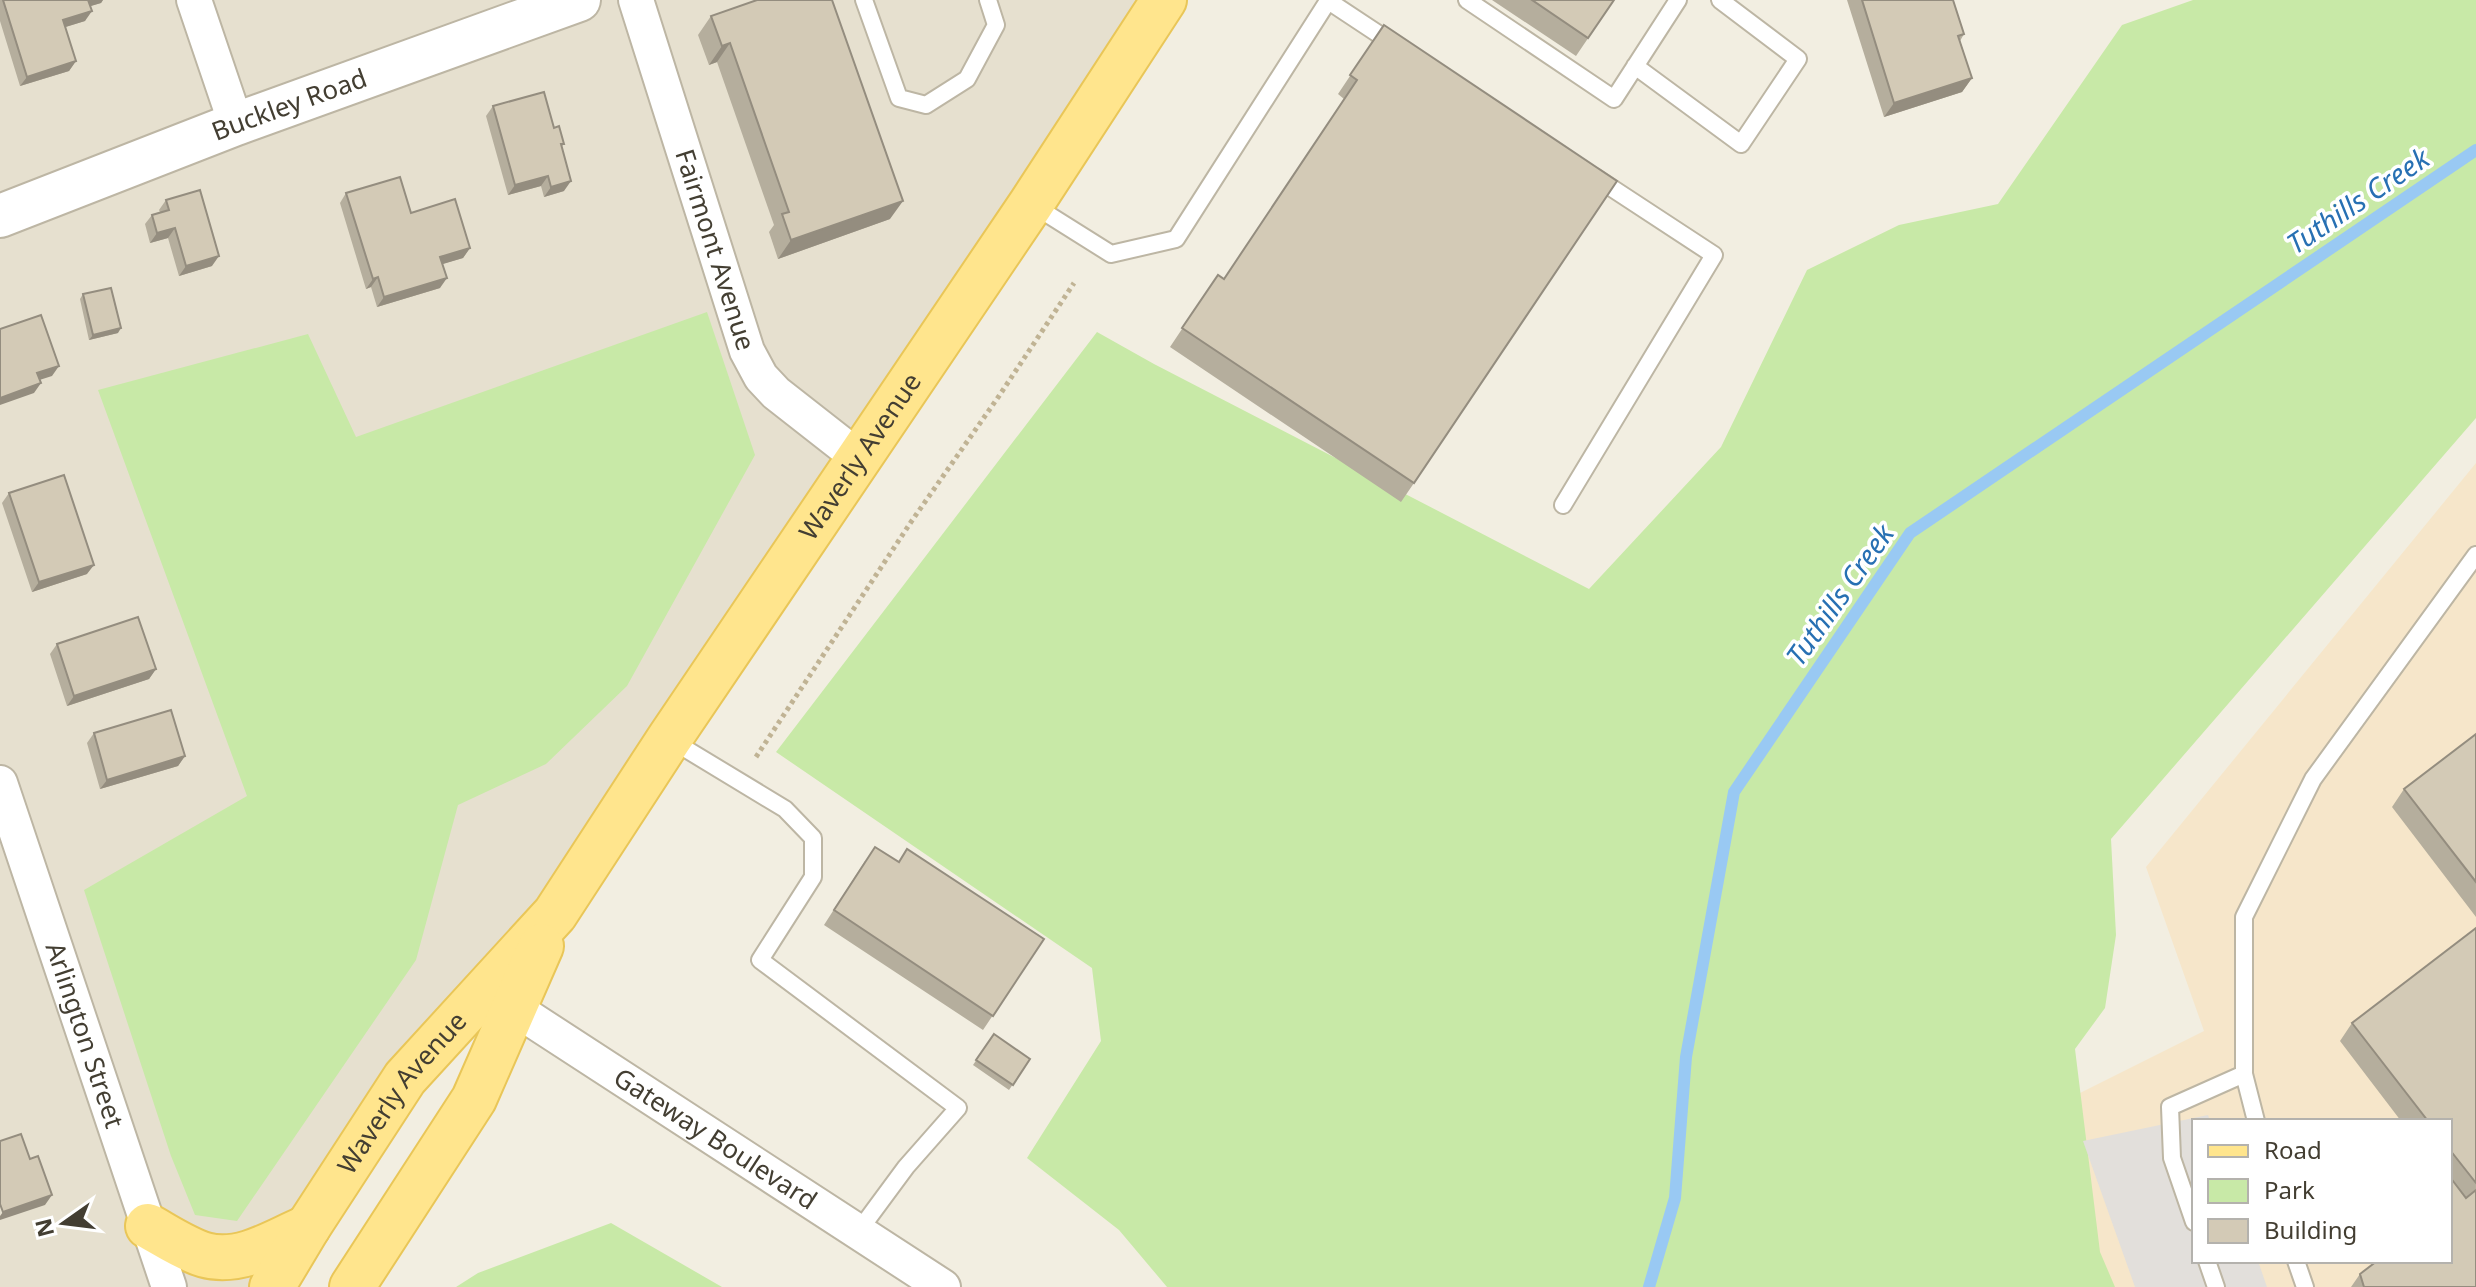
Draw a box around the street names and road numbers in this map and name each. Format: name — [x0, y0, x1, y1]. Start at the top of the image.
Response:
street label: Buckley Road — [206, 59, 372, 149]
street label: Fairmont Avenue — [667, 144, 765, 355]
street label: Waverly Avenue — [790, 365, 929, 547]
street label: Arlington Street — [38, 937, 133, 1132]
street label: Waverly Avenue — [328, 1003, 474, 1181]
street label: Gateway Boulevard — [607, 1059, 824, 1217]

